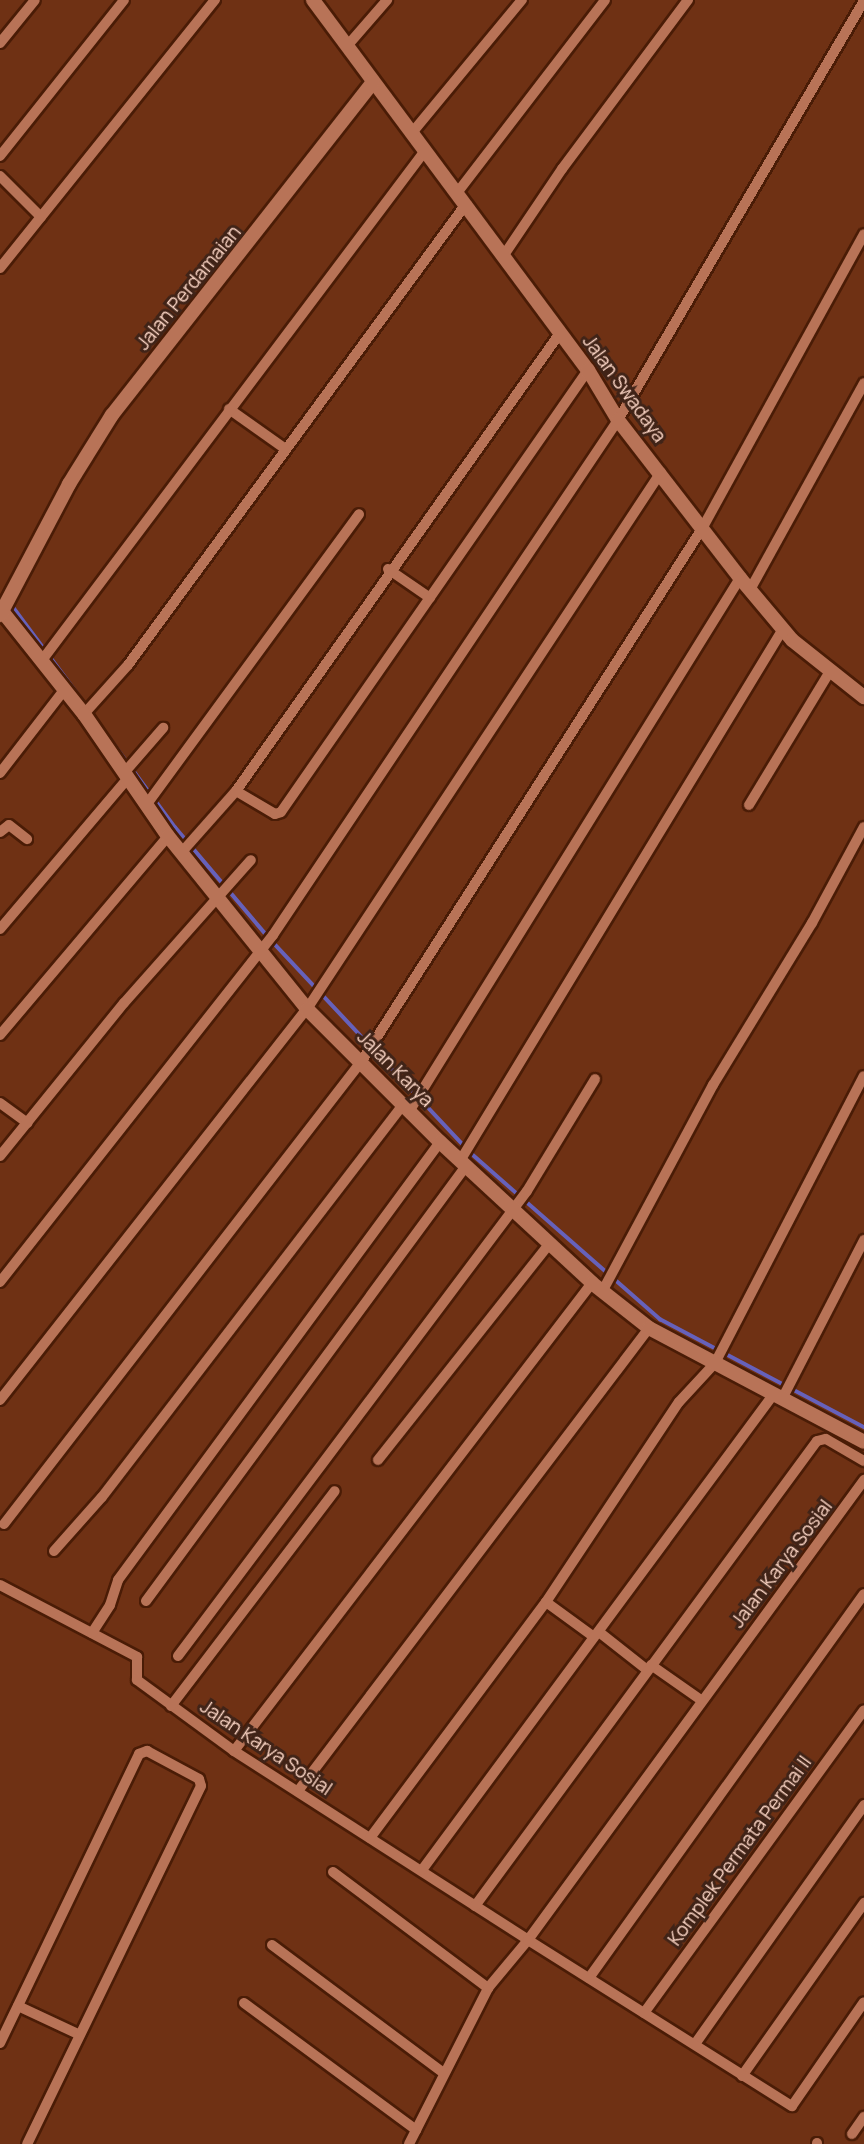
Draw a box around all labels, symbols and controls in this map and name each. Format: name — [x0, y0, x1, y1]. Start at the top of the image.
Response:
street label: Jalan Perdamaian — [132, 221, 246, 355]
street label: Jalan Swadaya — [577, 331, 671, 447]
street label: Jalan Karya — [352, 1026, 438, 1112]
street label: Jalan Karya Sosial — [726, 1496, 838, 1632]
street label: Jalan Karya Sosial — [196, 1695, 336, 1801]
street label: Komplek Permata Permai II — [663, 1752, 817, 1950]

